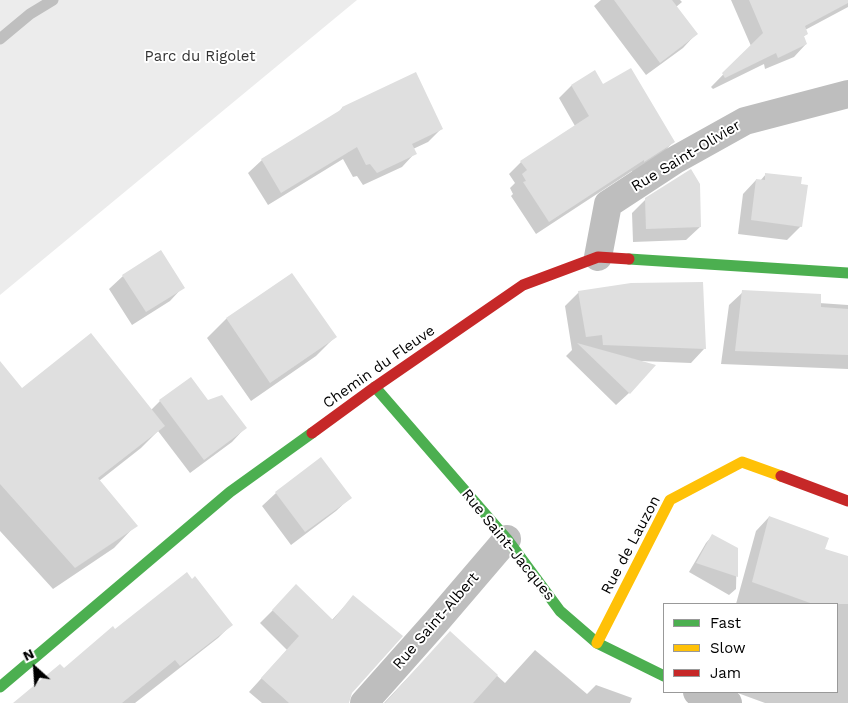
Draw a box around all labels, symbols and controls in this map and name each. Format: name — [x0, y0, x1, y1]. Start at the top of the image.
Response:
park label: Parc du Rigolet — [145, 48, 255, 66]
street label: Rue Saint-Olivier — [628, 116, 744, 196]
street label: Chemin du Fleuve — [319, 322, 439, 412]
street label: Rue Saint-Jacques — [458, 486, 558, 604]
street label: Rue de Lauzon — [597, 493, 665, 597]
street label: Rue Saint-Albert — [389, 569, 483, 673]
legend — [663, 603, 838, 693]
text: Fast — [710, 614, 741, 632]
text: Slow — [710, 639, 746, 657]
north arrow — [10, 643, 60, 693]
text: N — [20, 645, 37, 664]
text: Jam — [710, 664, 741, 682]

